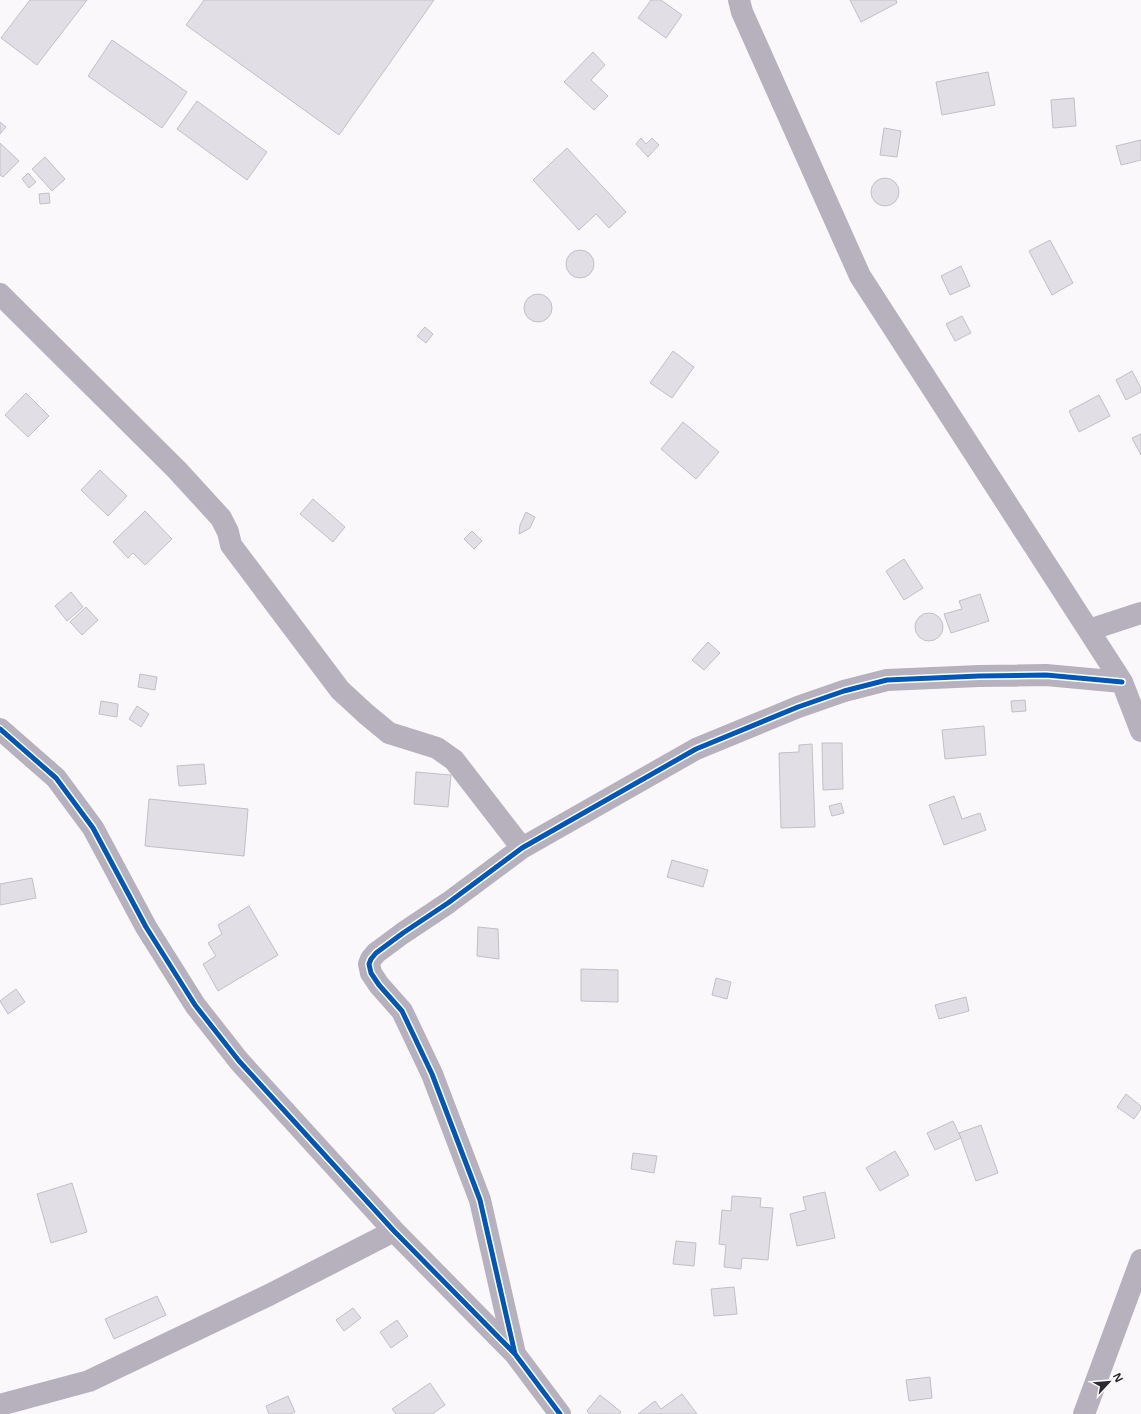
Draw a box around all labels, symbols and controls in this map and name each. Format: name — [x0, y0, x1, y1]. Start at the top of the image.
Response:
north arrow — [1089, 1362, 1129, 1402]
text: N — [1110, 1370, 1127, 1385]

